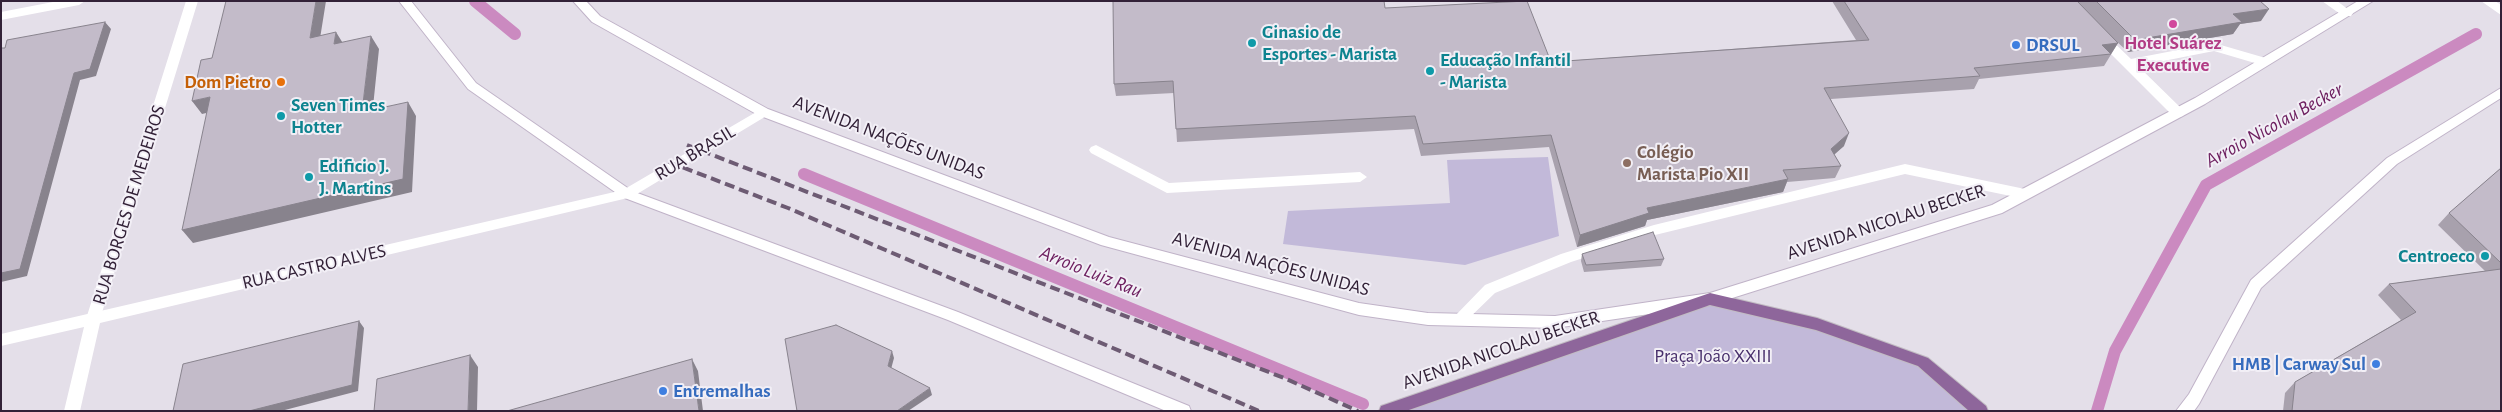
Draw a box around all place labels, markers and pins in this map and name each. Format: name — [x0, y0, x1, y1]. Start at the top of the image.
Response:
marker: Hotel Suárez Executive — [2167, 18, 2179, 30]
place label: Ginasio de Esportes - Marista — [1262, 21, 1397, 65]
place label: Hotel Suárez Executive — [2124, 32, 2222, 76]
place label: DRSUL — [2026, 34, 2079, 56]
marker: Ginasio de Esportes - Marista — [1246, 37, 1258, 49]
marker: DRSUL — [2010, 39, 2022, 51]
place label: Educação Infantil - Marista — [1440, 49, 1571, 93]
marker: Educação Infantil - Marista — [1424, 65, 1436, 77]
place label: Dom Pietro — [184, 71, 271, 93]
marker: Dom Pietro — [275, 76, 287, 88]
place label: Seven Times Hotter — [291, 94, 385, 138]
marker: Seven Times Hotter — [275, 110, 287, 122]
place label: Colégio Marista Pio XII — [1637, 141, 1749, 185]
place label: Edificio J. J. Martins — [319, 155, 391, 199]
marker: Colégio Marista Pio XII — [1621, 157, 1633, 169]
marker: Edificio J. J. Martins — [303, 171, 315, 183]
place label: Centroeco — [2398, 245, 2475, 267]
marker: Centroeco — [2479, 250, 2491, 262]
place label: HMB | Carway Sul — [2232, 353, 2366, 375]
marker: HMB | Carway Sul — [2370, 358, 2382, 370]
place label: Entremalhas — [673, 380, 771, 402]
marker: Entremalhas — [657, 385, 669, 397]

